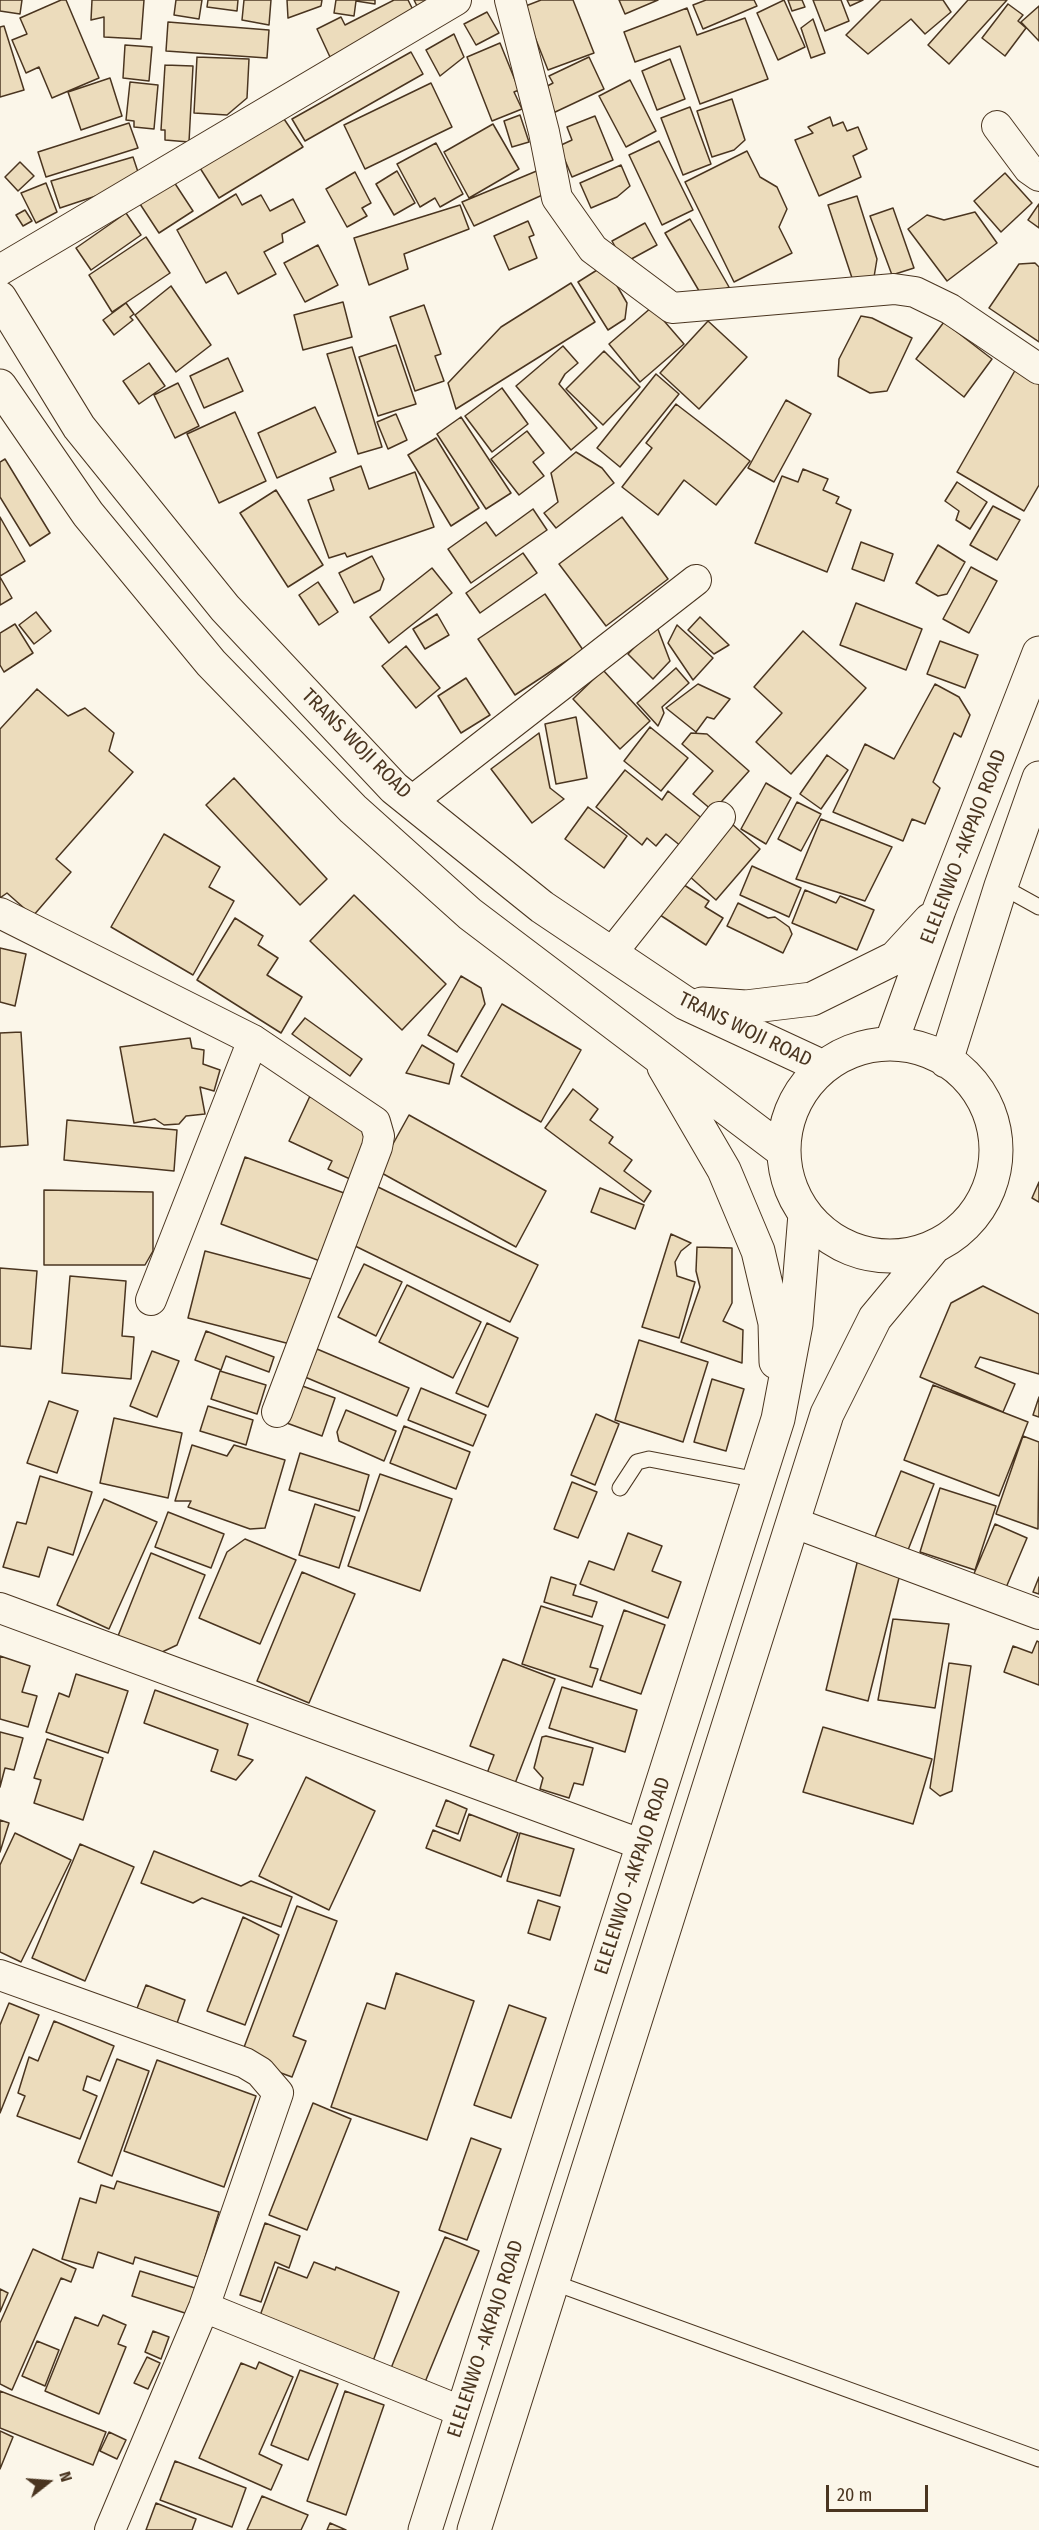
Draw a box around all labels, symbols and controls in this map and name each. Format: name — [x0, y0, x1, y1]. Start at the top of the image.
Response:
street label: TRANS WOJI ROAD — [296, 684, 416, 804]
street label: ELELENWO -AKPAJO ROAD — [916, 746, 1012, 948]
street label: TRANS WOJI ROAD — [674, 987, 816, 1073]
street label: ELELENWO -AKPAJO ROAD — [590, 1774, 676, 1978]
street label: ELELENWO -AKPAJO ROAD — [443, 2237, 529, 2441]
north arrow — [18, 2452, 78, 2512]
text: N — [55, 2469, 76, 2484]
scale bar — [829, 2473, 931, 2511]
text: 20 m — [837, 2484, 872, 2506]

